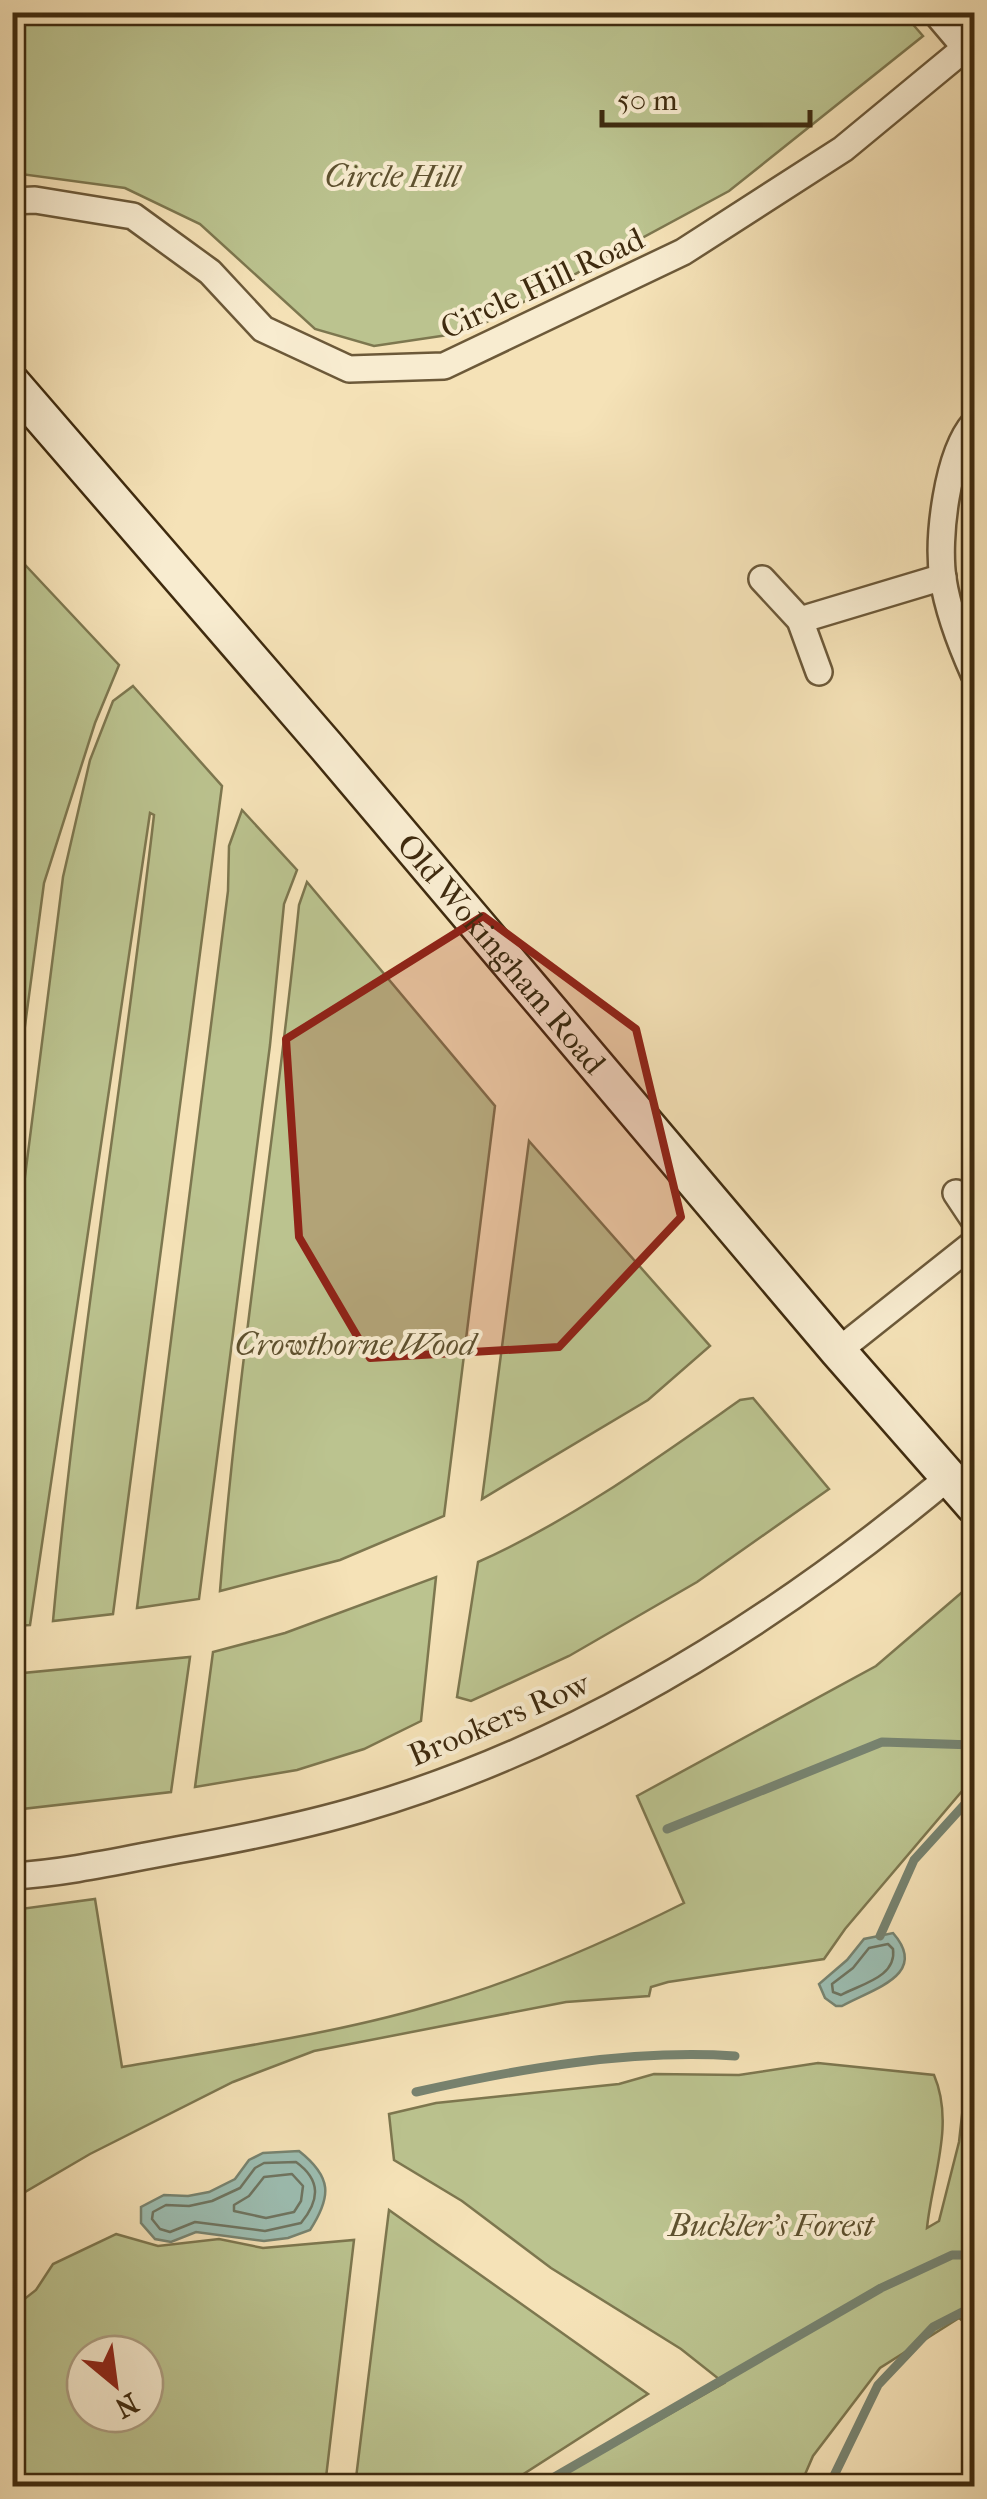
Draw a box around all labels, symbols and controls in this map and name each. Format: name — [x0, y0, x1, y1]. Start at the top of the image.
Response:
scale bar — [602, 65, 810, 127]
text: 50 m — [617, 83, 678, 118]
park label: Circle Hill — [325, 158, 462, 195]
street label: Circle Hill Road — [435, 220, 650, 347]
street label: Old Wokingham Road — [389, 827, 614, 1082]
park label: Crowthorne Wood — [235, 1326, 479, 1363]
street label: Brookers Row — [403, 1664, 596, 1774]
park label: Buckler's Forest — [666, 2207, 876, 2244]
north arrow — [65, 2334, 165, 2434]
text: N — [109, 2386, 144, 2425]

